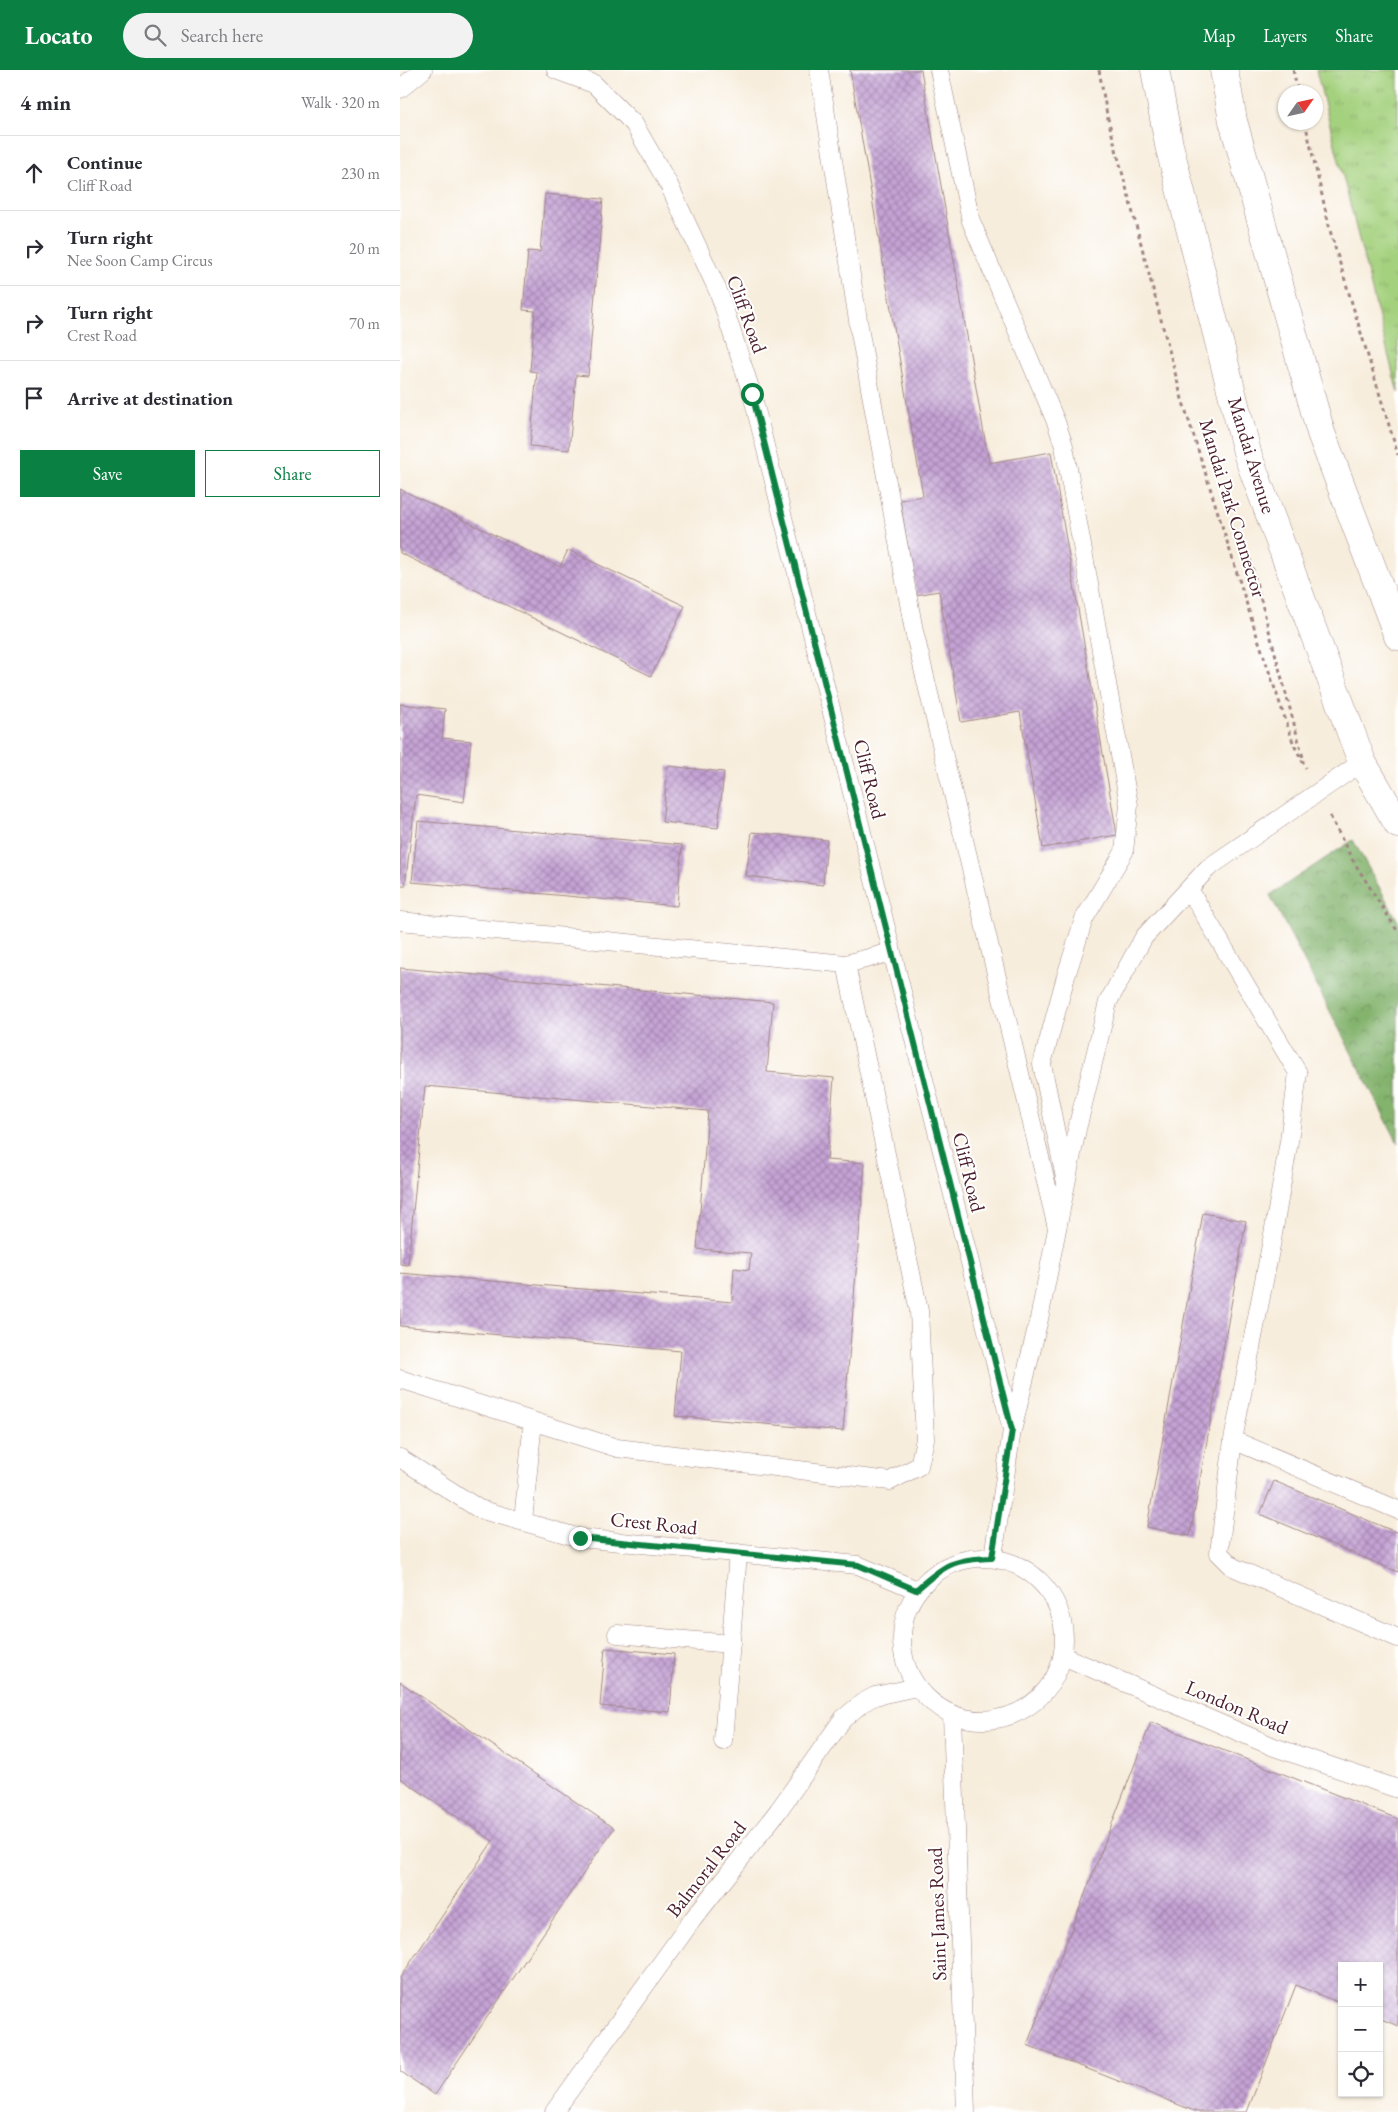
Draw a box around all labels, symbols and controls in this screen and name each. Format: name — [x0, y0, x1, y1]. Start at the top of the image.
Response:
search box — [123, 13, 473, 58]
text: Locato — [25, 20, 93, 51]
icon: search — [141, 21, 169, 49]
text: Search here — [181, 23, 263, 48]
text: Map — [1203, 24, 1235, 47]
text: Layers — [1263, 24, 1307, 47]
text: Share — [1335, 24, 1373, 47]
north arrow — [1278, 85, 1323, 130]
text: 4 min — [20, 89, 71, 116]
text: Walk · 320 m — [301, 92, 380, 113]
text: Continue — [67, 150, 142, 175]
icon: ahead — [20, 159, 48, 187]
text: 230 m — [341, 163, 380, 184]
text: Cliff Road — [67, 175, 132, 196]
text: Turn right — [67, 225, 153, 250]
icon: right — [20, 234, 48, 262]
text: 20 m — [349, 238, 380, 259]
text: Nee Soon Camp Circus — [67, 250, 213, 271]
street label: Cliff Road — [721, 271, 773, 357]
text: Turn right — [67, 300, 153, 325]
icon: right — [20, 309, 48, 337]
text: 70 m — [349, 313, 380, 334]
text: Crest Road — [67, 325, 137, 346]
route start — [741, 383, 764, 406]
icon: arrive — [20, 384, 48, 412]
text: Arrive at destination — [67, 386, 233, 411]
street label: Mandai Avenue — [1222, 394, 1282, 517]
street label: Mandai Park Connector — [1194, 416, 1273, 601]
button: Save — [20, 450, 195, 497]
button: Share — [205, 450, 380, 497]
street label: Cliff Road — [848, 736, 893, 822]
street label: Cliff Road — [947, 1129, 992, 1215]
street label: Crest Road — [609, 1506, 700, 1541]
route end — [569, 1527, 592, 1550]
street label: London Road — [1182, 1674, 1293, 1741]
street label: Balmoral Road — [660, 1815, 752, 1922]
street label: Saint James Road — [922, 1846, 952, 1981]
map controls — [1338, 1962, 1383, 2097]
button: + — [1338, 1962, 1383, 2007]
button: − — [1338, 2007, 1383, 2052]
button: locate — [1338, 2052, 1383, 2097]

